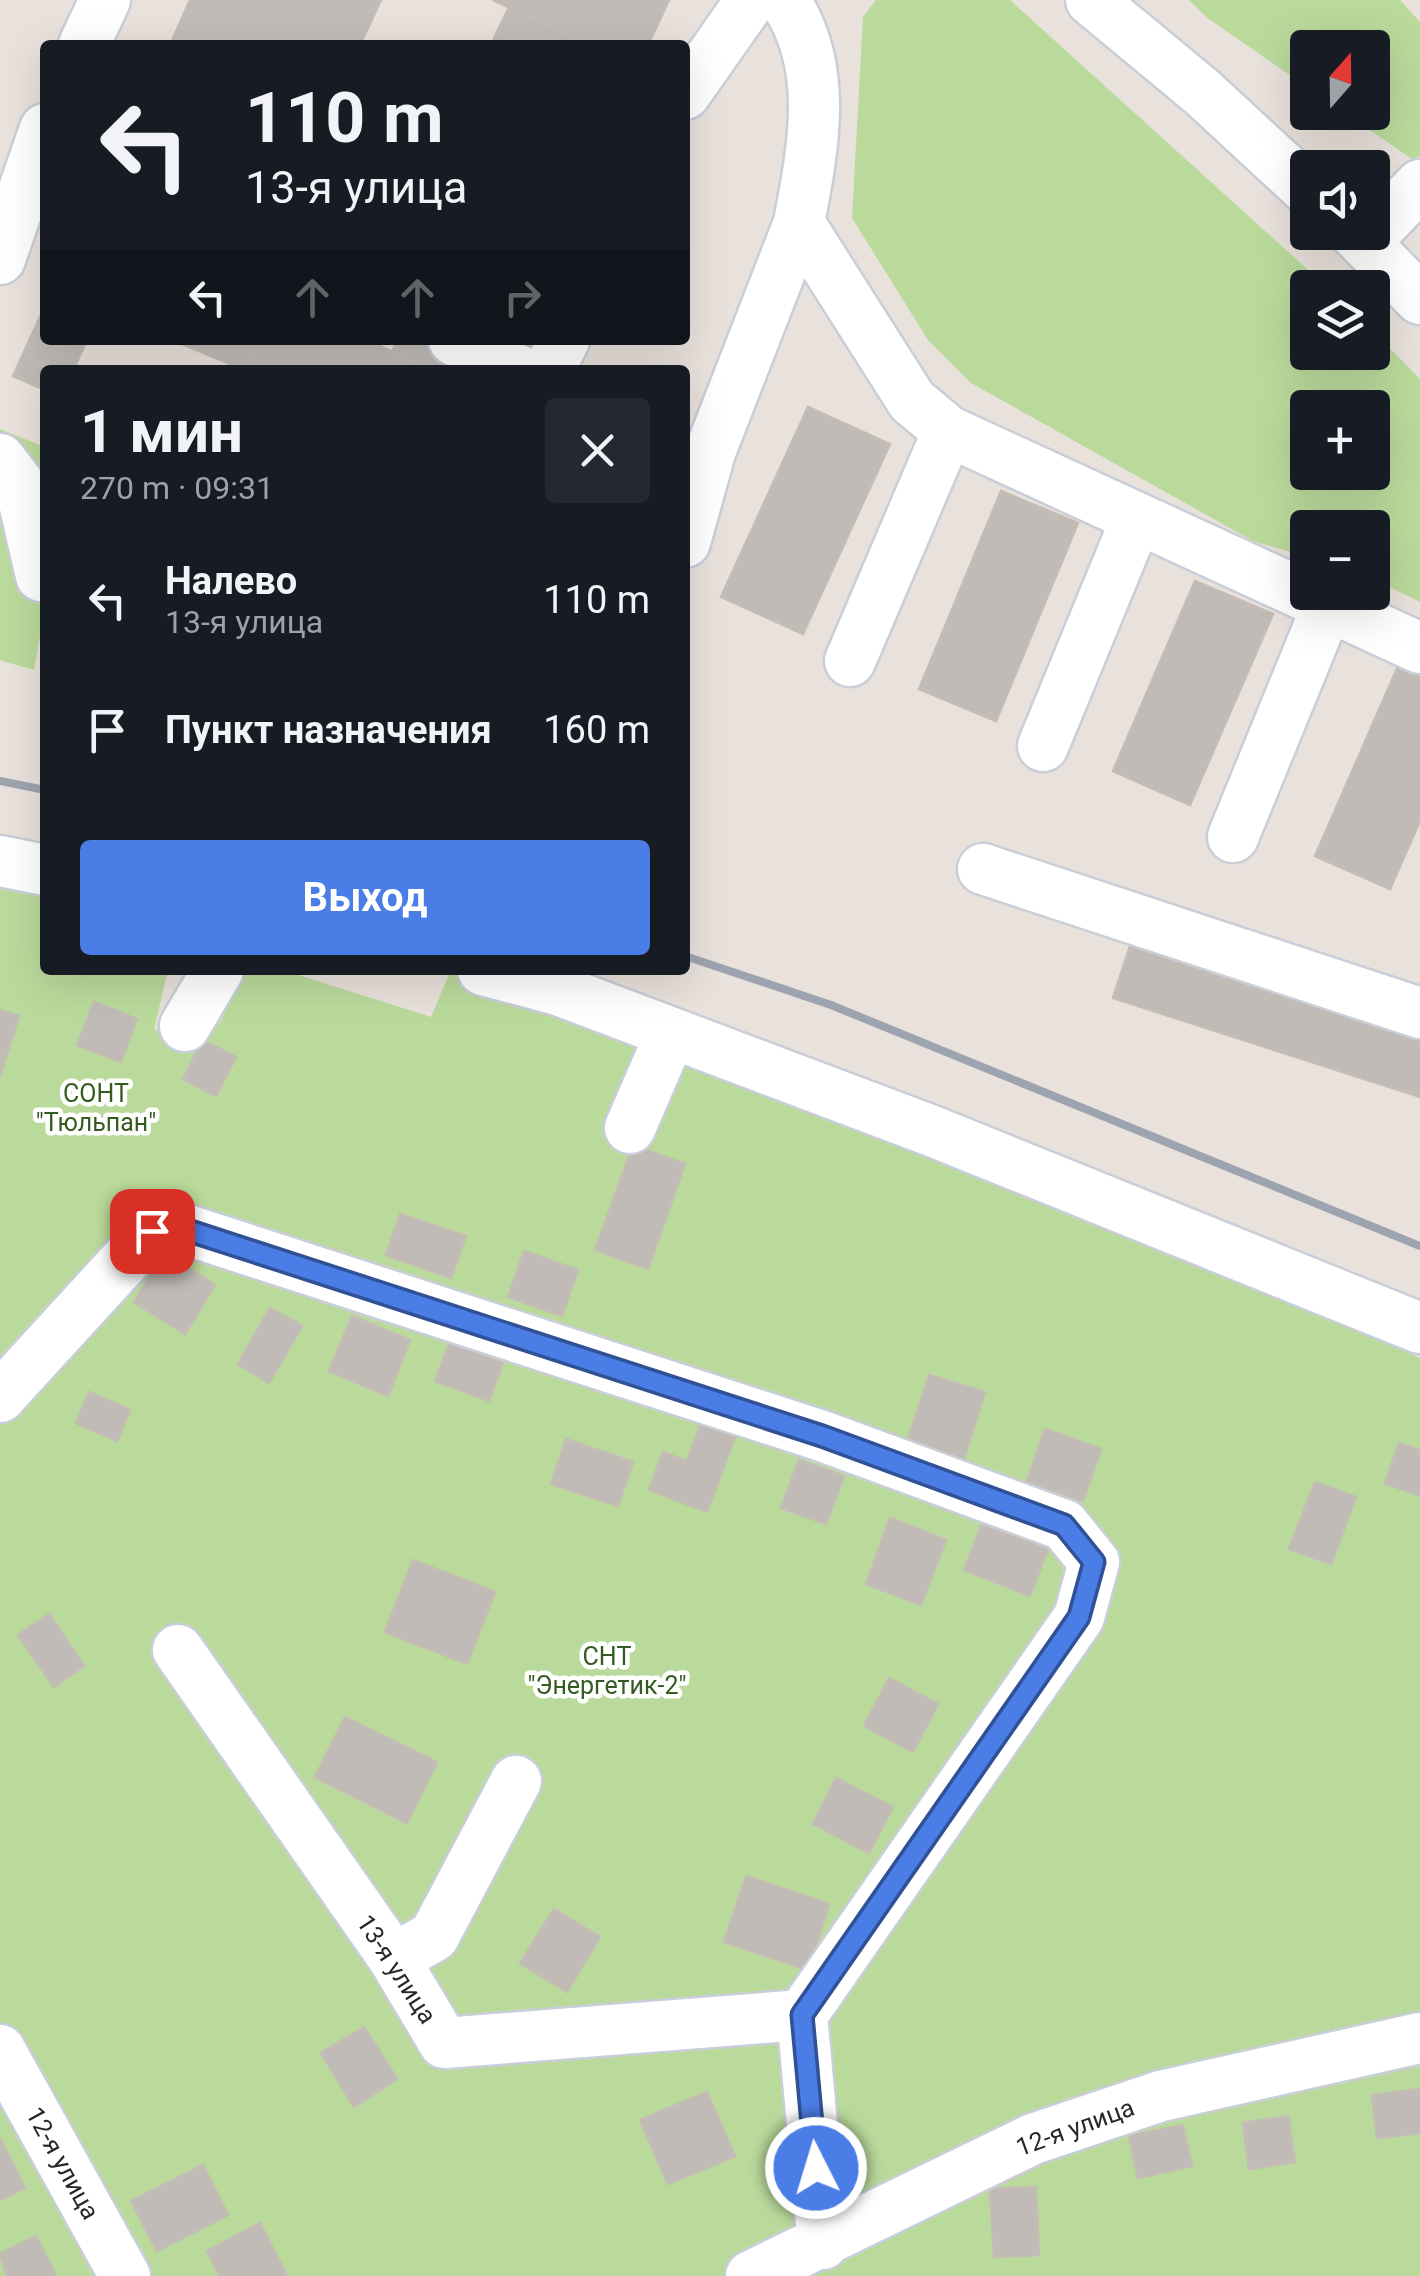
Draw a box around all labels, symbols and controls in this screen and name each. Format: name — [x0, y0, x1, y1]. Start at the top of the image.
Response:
north arrow — [1290, 30, 1390, 130]
map controls — [1290, 30, 1390, 610]
text: 110 m — [245, 77, 444, 159]
icon: left — [80, 80, 210, 210]
button: sound — [1290, 150, 1390, 250]
text: 13-я улица — [245, 161, 467, 214]
icon: left — [180, 270, 235, 325]
icon: ahead — [285, 270, 340, 325]
icon: ahead — [390, 270, 445, 325]
icon: right — [495, 270, 550, 325]
button: layers — [1290, 270, 1390, 370]
button: + — [1290, 390, 1390, 490]
text: 1 мин — [80, 396, 243, 467]
button: close — [545, 398, 650, 503]
text: 270 m · 09:31 — [80, 469, 274, 507]
button: − — [1290, 510, 1390, 610]
text: Налево — [165, 559, 297, 603]
icon: left — [80, 573, 135, 628]
text: 110 m — [543, 578, 650, 622]
text: 13-я улица — [165, 603, 323, 641]
icon: arrive — [80, 703, 135, 758]
text: Пункт назначения — [165, 708, 492, 752]
text: 160 m — [543, 708, 650, 752]
button: Выход — [80, 840, 650, 955]
park label: СОНТ "Тюльпан" — [36, 1079, 156, 1137]
pin — [110, 1189, 195, 1274]
icon: arrive — [125, 1204, 180, 1259]
park label: СHТ "Энергетик-2" — [528, 1642, 686, 1700]
street label: 13-я улица — [351, 1910, 442, 2029]
street label: 12-я улица — [1012, 2093, 1138, 2162]
street label: 12-я улица — [20, 2102, 105, 2224]
position arrow — [764, 2116, 868, 2220]

